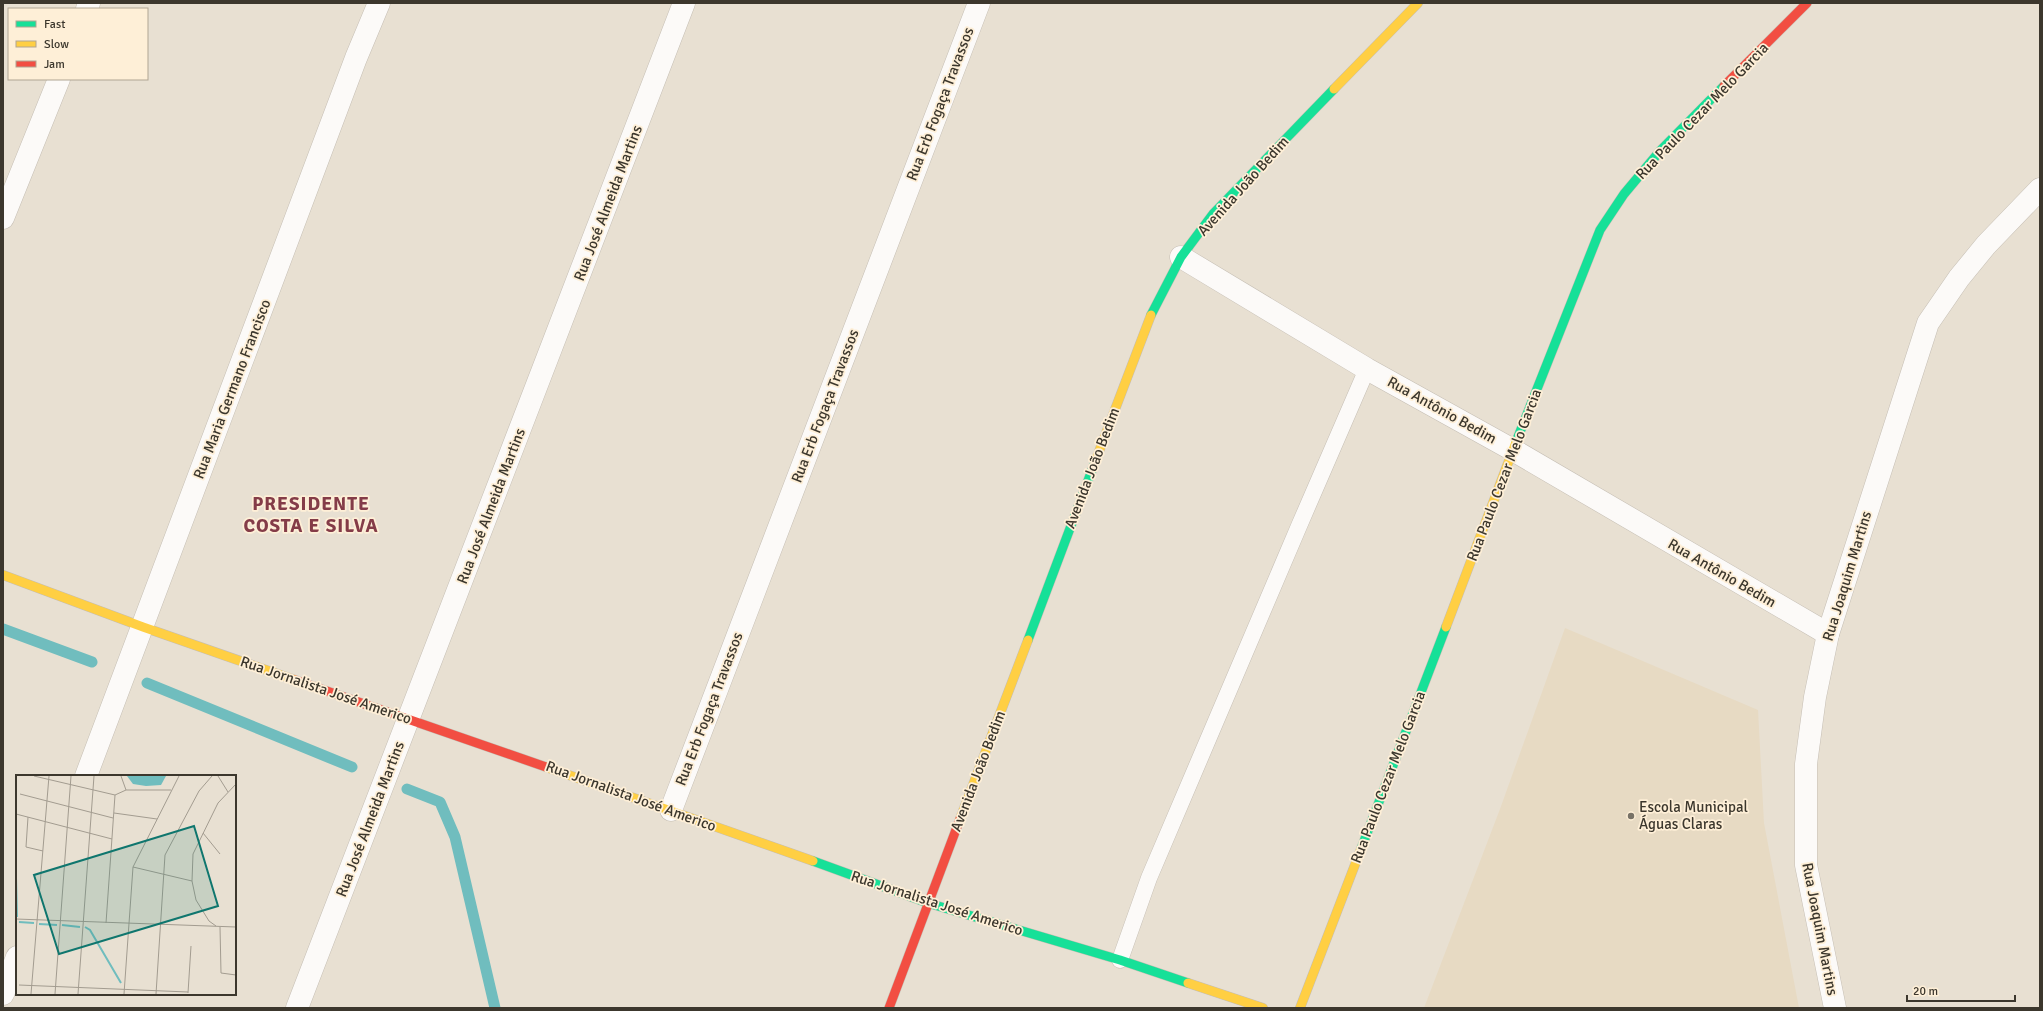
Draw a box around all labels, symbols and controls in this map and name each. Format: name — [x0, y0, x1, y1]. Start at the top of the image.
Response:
legend — [8, 8, 148, 80]
text: Fast — [44, 17, 65, 32]
street label: Rua Erb Fogaça Travassos — [902, 24, 978, 183]
text: Slow — [44, 37, 69, 52]
street label: Rua Paulo Cezar Melo Garcia — [1632, 39, 1772, 183]
text: Jam — [44, 57, 65, 72]
street label: Rua José Almeida Martins — [570, 122, 646, 283]
street label: Avenida João Bedim — [1194, 132, 1292, 240]
street label: Rua Maria Germano Francisco — [189, 296, 275, 481]
street label: Rua Erb Fogaça Travassos — [787, 326, 863, 485]
street label: Rua Antônio Bedim — [1384, 373, 1500, 447]
street label: Rua Paulo Cezar Melo Garcia — [1463, 386, 1545, 564]
street label: Avenida João Bedim — [1061, 405, 1123, 531]
street label: Rua José Almeida Martins — [453, 425, 529, 586]
district label: PRESIDENTE COSTA E SILVA — [243, 492, 379, 538]
street label: Rua Joaquim Martins — [1819, 508, 1875, 643]
street label: Rua Antônio Bedim — [1665, 535, 1779, 611]
street label: Rua Erb Fogaça Travassos — [671, 629, 747, 788]
street label: Rua Jornalista José Americo — [238, 652, 414, 728]
street label: Rua Paulo Cezar Melo Garcia — [1347, 688, 1429, 866]
street label: Avenida João Bedim — [947, 708, 1009, 834]
street label: Rua José Almeida Martins — [332, 738, 408, 899]
street label: Rua Jornalista José Americo — [543, 757, 719, 835]
inset map — [16, 775, 236, 995]
place label: Escola Municipal Águas Claras — [1639, 798, 1748, 833]
marker: Escola Municipal Águas Claras — [1626, 811, 1636, 821]
street label: Rua Joaquim Martins — [1798, 861, 1842, 997]
street label: Rua Jornalista José Americo — [849, 867, 1026, 939]
scale bar — [1907, 977, 2015, 1003]
text: 20 m — [1913, 984, 1938, 999]

